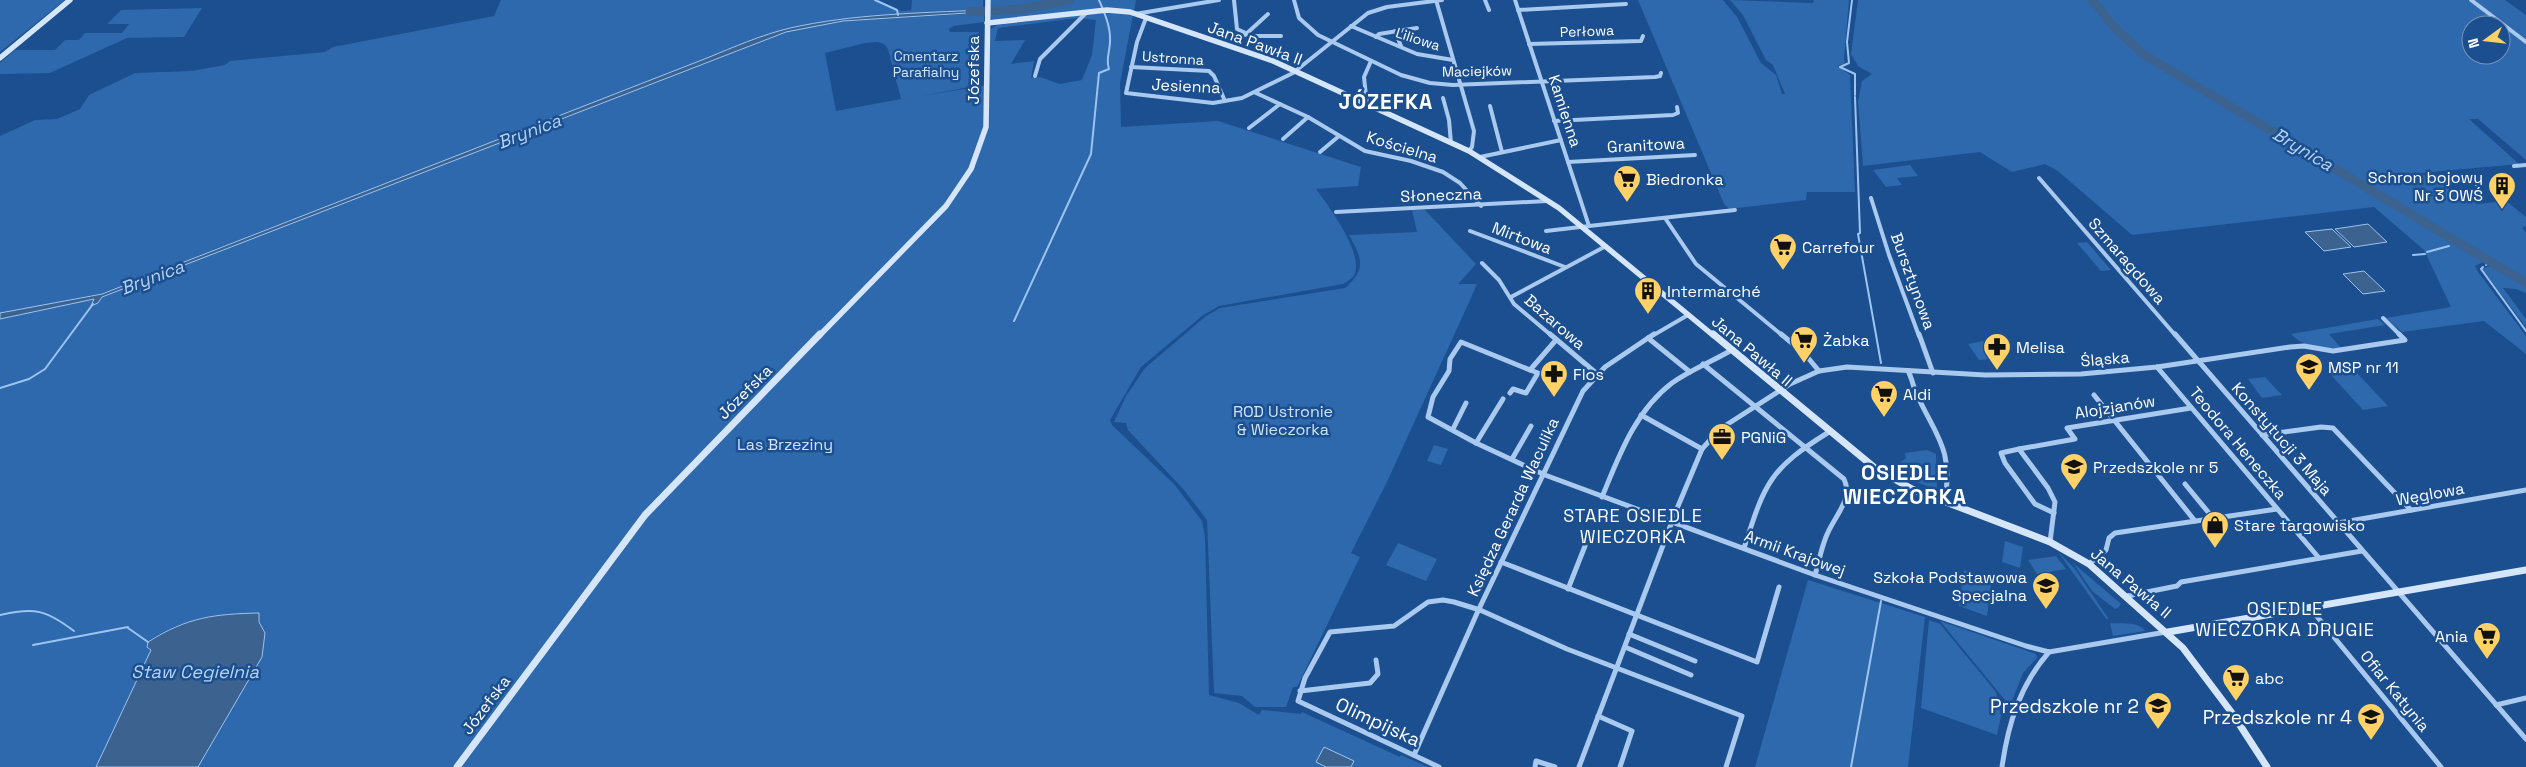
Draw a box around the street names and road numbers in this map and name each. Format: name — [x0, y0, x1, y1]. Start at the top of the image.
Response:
street label: Jana Pawła II — [1205, 16, 1305, 70]
street label: Perłowa — [1560, 21, 1614, 41]
street label: Liliowa — [1394, 23, 1442, 55]
street label: Józefska — [963, 36, 984, 104]
street label: Ustronna — [1142, 47, 1204, 69]
street label: Maciejków — [1442, 61, 1512, 81]
street label: Kamienna — [1543, 72, 1587, 150]
street label: Jesienna — [1151, 74, 1221, 98]
street label: Kościelna — [1364, 126, 1440, 168]
street label: Granitowa — [1607, 132, 1685, 158]
street label: Słoneczna — [1400, 183, 1482, 207]
street label: Szmaragdowa — [2084, 213, 2170, 309]
street label: Mirtowa — [1489, 217, 1555, 259]
street label: Bursztynowa — [1886, 230, 1940, 332]
street label: Bazarowa — [1520, 290, 1590, 354]
street label: Jana Pawła II — [1707, 311, 1797, 391]
street label: Śląska — [2080, 346, 2130, 372]
street label: Józefska — [713, 360, 777, 424]
street label: Konstytucji 3 Maja — [2227, 378, 2337, 500]
street label: Teodora Heneczka — [2185, 382, 2291, 504]
street label: Alojzjanów — [2073, 390, 2157, 424]
street label: Księdza Gerarda Waculika — [1462, 414, 1564, 600]
street label: Węglowa — [2394, 478, 2466, 510]
street label: Armii Krajowej — [1741, 525, 1849, 581]
street label: Jana Pawła II — [2086, 543, 2176, 623]
street label: Ofiar Katynia — [2356, 646, 2434, 736]
street label: Józefska — [457, 671, 515, 739]
street label: Olimpijska — [1332, 691, 1425, 753]

